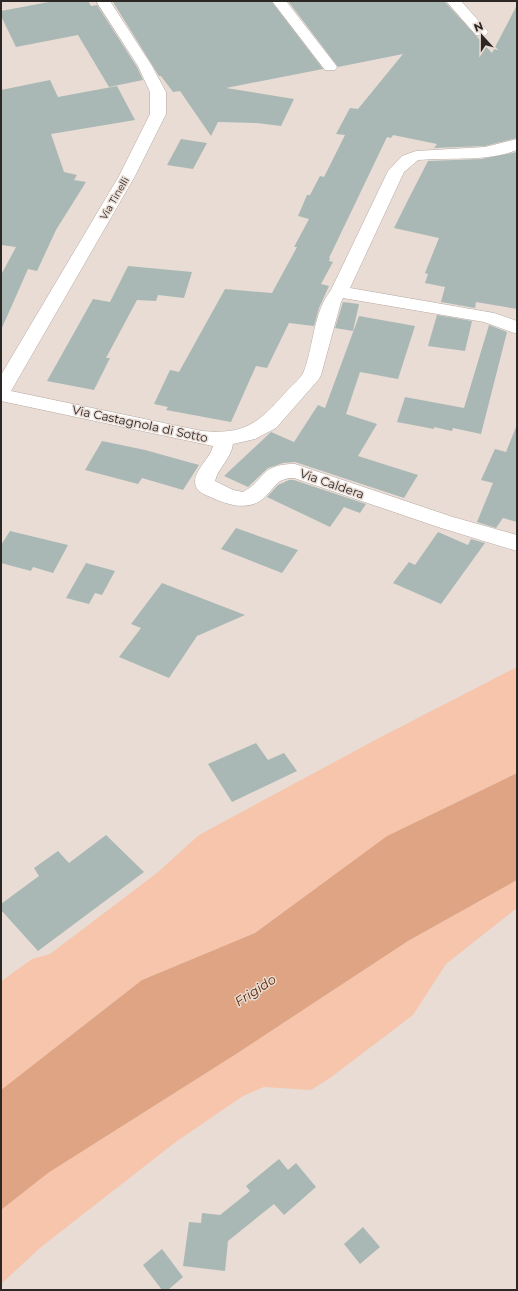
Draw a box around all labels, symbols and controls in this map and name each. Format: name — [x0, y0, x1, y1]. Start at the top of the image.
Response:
north arrow — [462, 16, 502, 56]
text: N — [472, 19, 485, 35]
street label: Via Tinelli — [97, 175, 132, 222]
street label: Via Castagnola di Sotto — [71, 402, 209, 445]
street label: Via Caldera — [298, 466, 366, 502]
water label: Frigido — [231, 971, 279, 1009]

